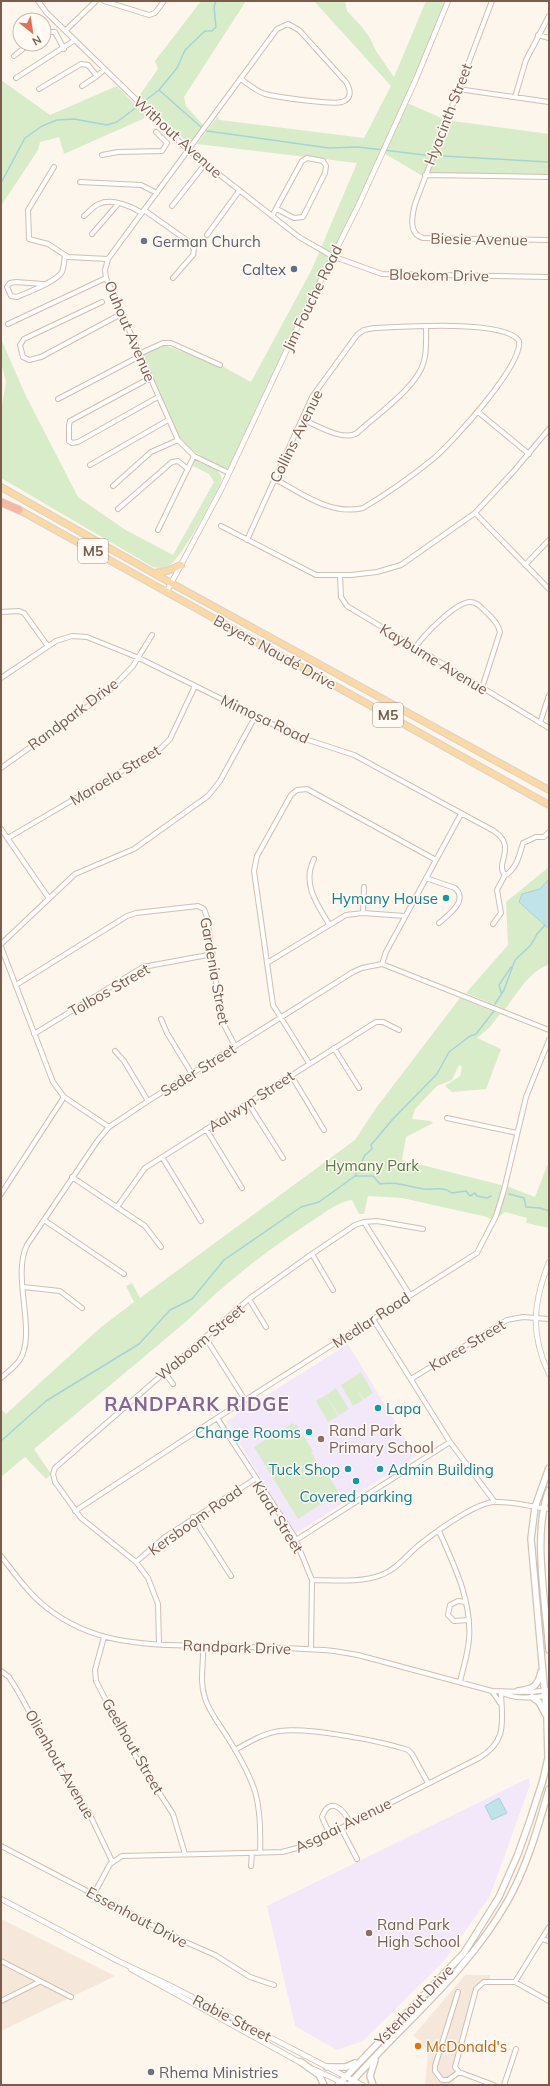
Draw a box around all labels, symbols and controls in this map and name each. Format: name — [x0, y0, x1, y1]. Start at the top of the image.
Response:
north arrow — [12, 12, 52, 52]
text: N — [30, 33, 44, 49]
street label: Hyacinth Street — [420, 60, 476, 168]
street label: Without Avenue — [130, 92, 226, 182]
street label: Biesie Avenue — [430, 229, 528, 249]
place label: German Church — [152, 232, 261, 251]
marker: German Church — [139, 236, 149, 246]
street label: Jim Fouche Road — [278, 242, 346, 354]
place label: Caltex — [242, 260, 286, 279]
marker: Caltex — [289, 264, 299, 274]
street label: Bloekom Drive — [389, 265, 489, 285]
street label: Ouhout Avenue — [100, 278, 160, 384]
street label: Collins Avenue — [265, 386, 327, 486]
road number: M5 — [78, 539, 108, 563]
street label: Beyers Naudé Drive — [210, 610, 340, 694]
street label: Kayburne Avenue — [377, 619, 491, 699]
street label: Randpark Drive — [24, 674, 122, 754]
street label: Mimosa Road — [218, 690, 312, 748]
road number: M5 — [373, 703, 403, 727]
street label: Maroela Street — [66, 741, 164, 809]
place label: Hymany House — [331, 889, 438, 908]
marker: Hymany House — [441, 893, 451, 903]
street label: Gardenia Street — [196, 916, 234, 1026]
street label: Tolbos Street — [65, 959, 153, 1021]
street label: Seder Street — [157, 1039, 239, 1101]
street label: Aalwyn Street — [204, 1066, 298, 1136]
park label: Hymany Park — [325, 1156, 419, 1175]
street label: Medlar Road — [329, 1288, 413, 1352]
street label: Waboom Street — [152, 1300, 248, 1384]
street label: Karee Street — [425, 1315, 509, 1375]
district label: RANDPARK RIDGE — [104, 1392, 290, 1416]
place label: Lapa — [386, 1399, 421, 1418]
marker: Lapa — [373, 1403, 383, 1413]
place label: Rand Park Primary School — [329, 1421, 434, 1457]
place label: Change Rooms — [195, 1423, 301, 1442]
marker: Change Rooms — [304, 1427, 314, 1437]
marker: Rand Park Primary School — [316, 1434, 326, 1444]
place label: Tuck Shop — [269, 1460, 340, 1479]
place label: Admin Building — [388, 1460, 494, 1479]
marker: Tuck Shop — [343, 1464, 353, 1474]
marker: Admin Building — [375, 1464, 385, 1474]
marker: Covered parking — [351, 1476, 361, 1486]
street label: Kiaat Street — [248, 1477, 308, 1557]
street label: Kersboom Road — [144, 1481, 246, 1559]
place label: Covered parking — [299, 1487, 413, 1506]
street label: Randpark Drive — [182, 1636, 292, 1658]
street label: Geelhout Street — [98, 1695, 168, 1797]
street label: Olienhout Avenue — [21, 1706, 99, 1822]
street label: Asgaai Avenue — [292, 1793, 394, 1857]
street label: Essenhout Drive — [83, 1882, 191, 1952]
place label: Rand Park High School — [377, 1915, 460, 1951]
marker: Rand Park High School — [364, 1928, 374, 1938]
street label: Ysterhout Drive — [370, 1960, 457, 2050]
street label: Rabie Street — [190, 1990, 274, 2046]
place label: McDonald's — [426, 2037, 507, 2056]
marker: McDonald's — [413, 2041, 423, 2051]
place label: Rhema Ministries — [159, 2063, 278, 2082]
marker: Rhema Ministries — [146, 2067, 156, 2077]

